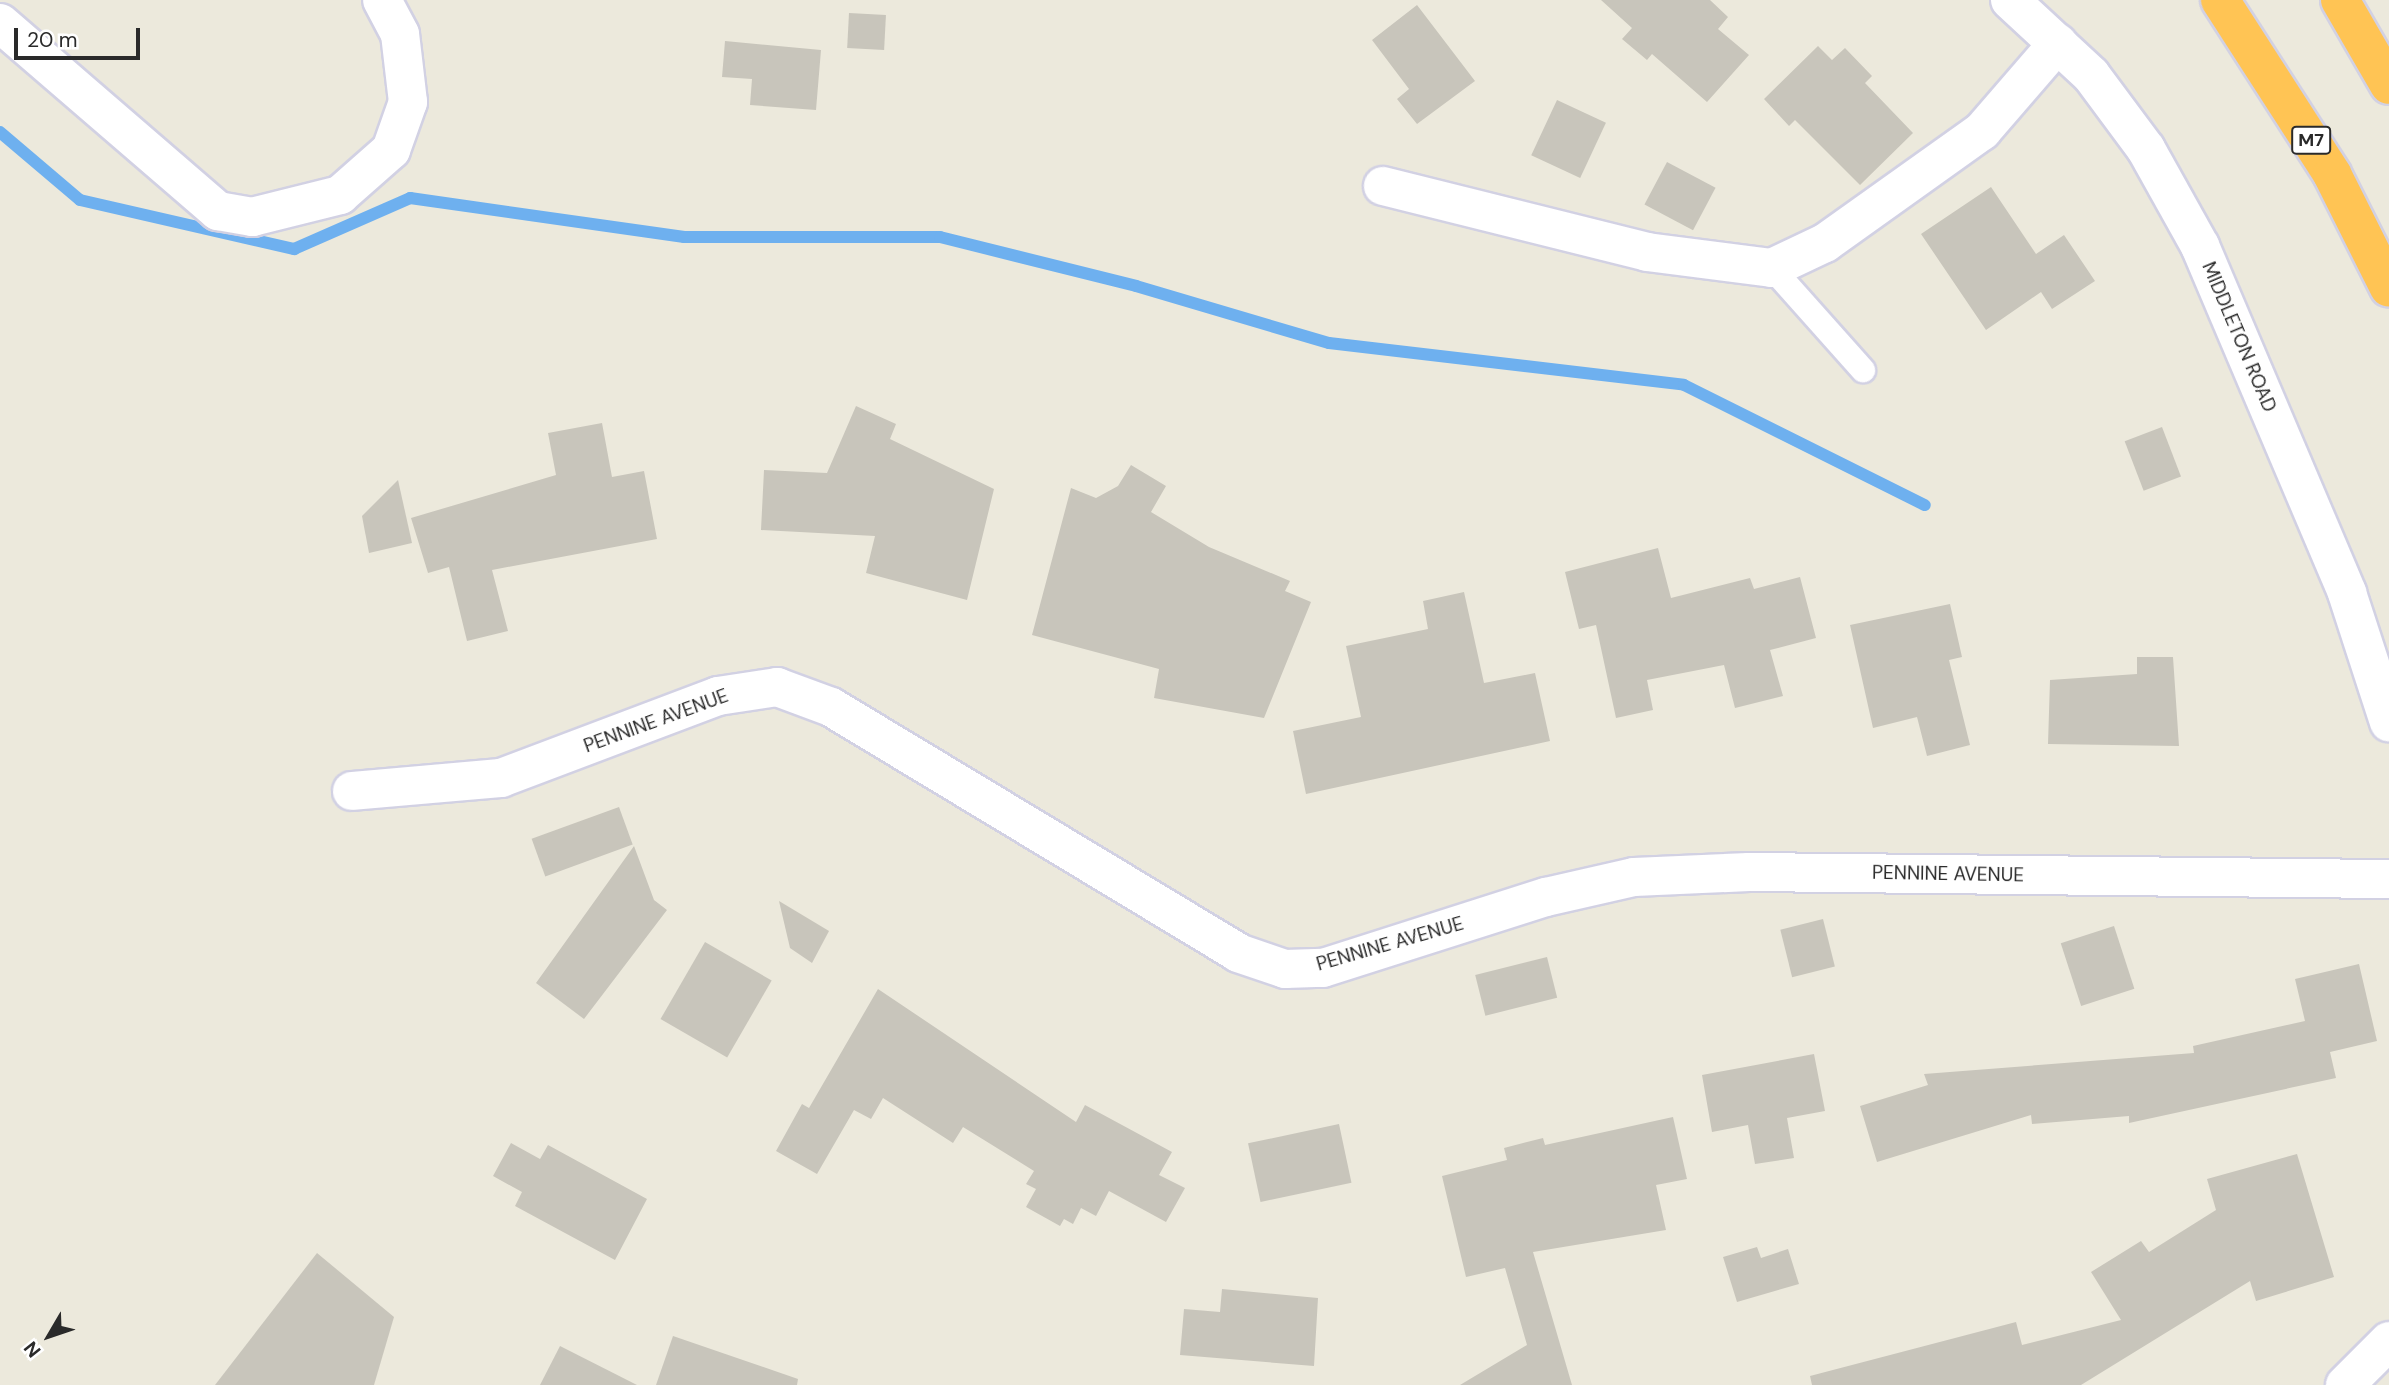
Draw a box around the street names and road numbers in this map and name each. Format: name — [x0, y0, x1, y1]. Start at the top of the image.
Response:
road number: M7 — [2290, 125, 2332, 154]
street label: MIDDLETON ROAD — [2197, 258, 2281, 416]
street label: PENNINE AVENUE — [581, 684, 731, 758]
street label: PENNINE AVENUE — [1872, 861, 2024, 887]
street label: PENNINE AVENUE — [1314, 912, 1466, 976]

